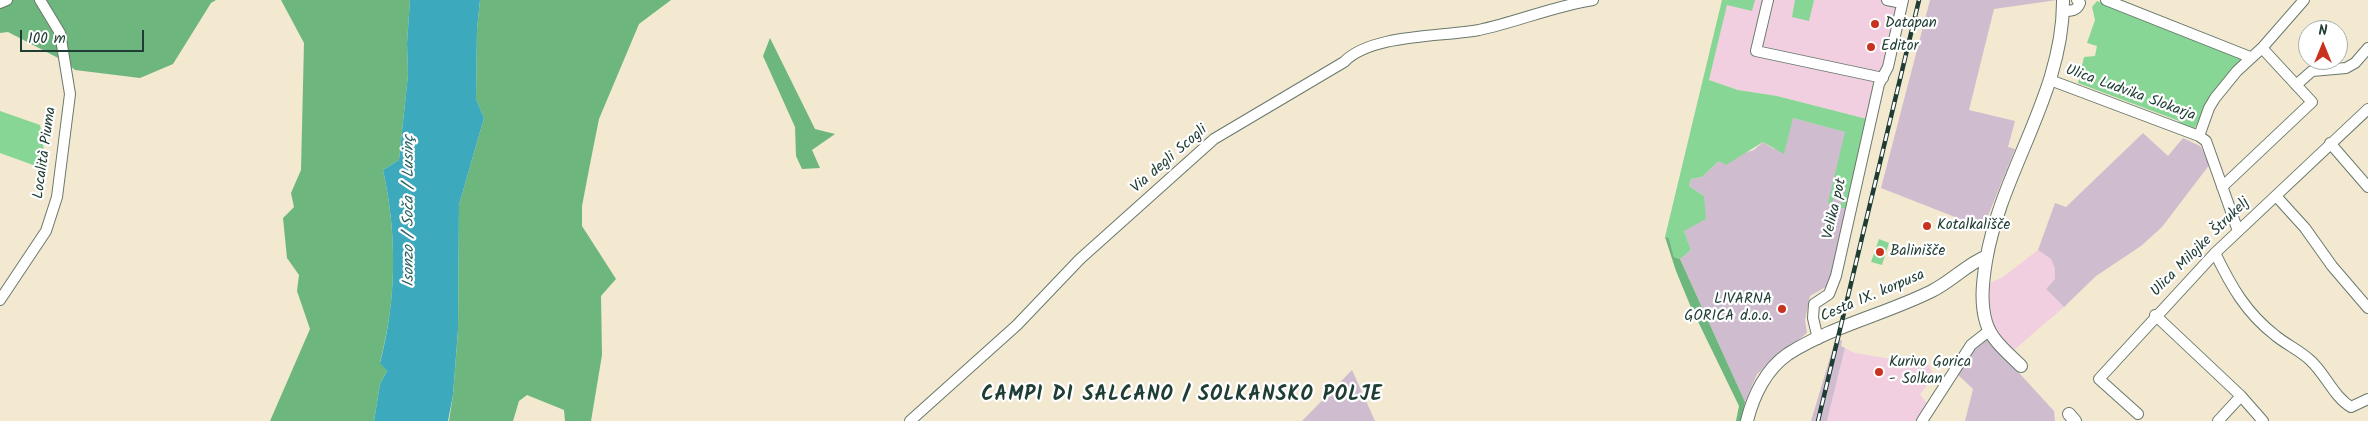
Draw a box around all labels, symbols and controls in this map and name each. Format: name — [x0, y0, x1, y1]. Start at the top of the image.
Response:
place label: Datapan — [1885, 15, 1937, 33]
marker: Datapan — [1869, 18, 1881, 30]
scale bar — [22, 20, 146, 52]
north arrow — [2298, 20, 2348, 70]
text: N — [2319, 20, 2327, 42]
text: 100 m — [28, 27, 66, 51]
place label: Editor — [1881, 38, 1918, 56]
marker: Editor — [1865, 41, 1877, 53]
street label: Ulica Ludvika Slokarja — [2062, 62, 2198, 126]
street label: Località Piuma — [31, 106, 61, 200]
street label: Via degli Scogli — [1128, 122, 1212, 198]
water label: Isonzo / Soča / Lusinç — [400, 135, 420, 287]
street label: Velika pot — [1820, 177, 1852, 241]
street label: Ulica Milojke Štrukelj — [2148, 195, 2254, 301]
place label: Kotalkališče — [1937, 217, 2010, 235]
marker: Kotalkališče — [1921, 220, 1933, 232]
place label: Balinišče — [1890, 243, 1945, 261]
marker: Balinišče — [1874, 246, 1886, 258]
street label: Cesta IX. korpusa — [1818, 267, 1928, 327]
place label: LIVARNA GORICA d.o.o. — [1684, 291, 1772, 326]
marker: LIVARNA GORICA d.o.o. — [1776, 303, 1788, 315]
place label: Kurivo Gorica - Solkan — [1889, 354, 1971, 389]
marker: Kurivo Gorica - Solkan — [1873, 366, 1885, 378]
district label: CAMPI DI SALCANO / SOLKANSKO POLJE — [977, 385, 1387, 409]

